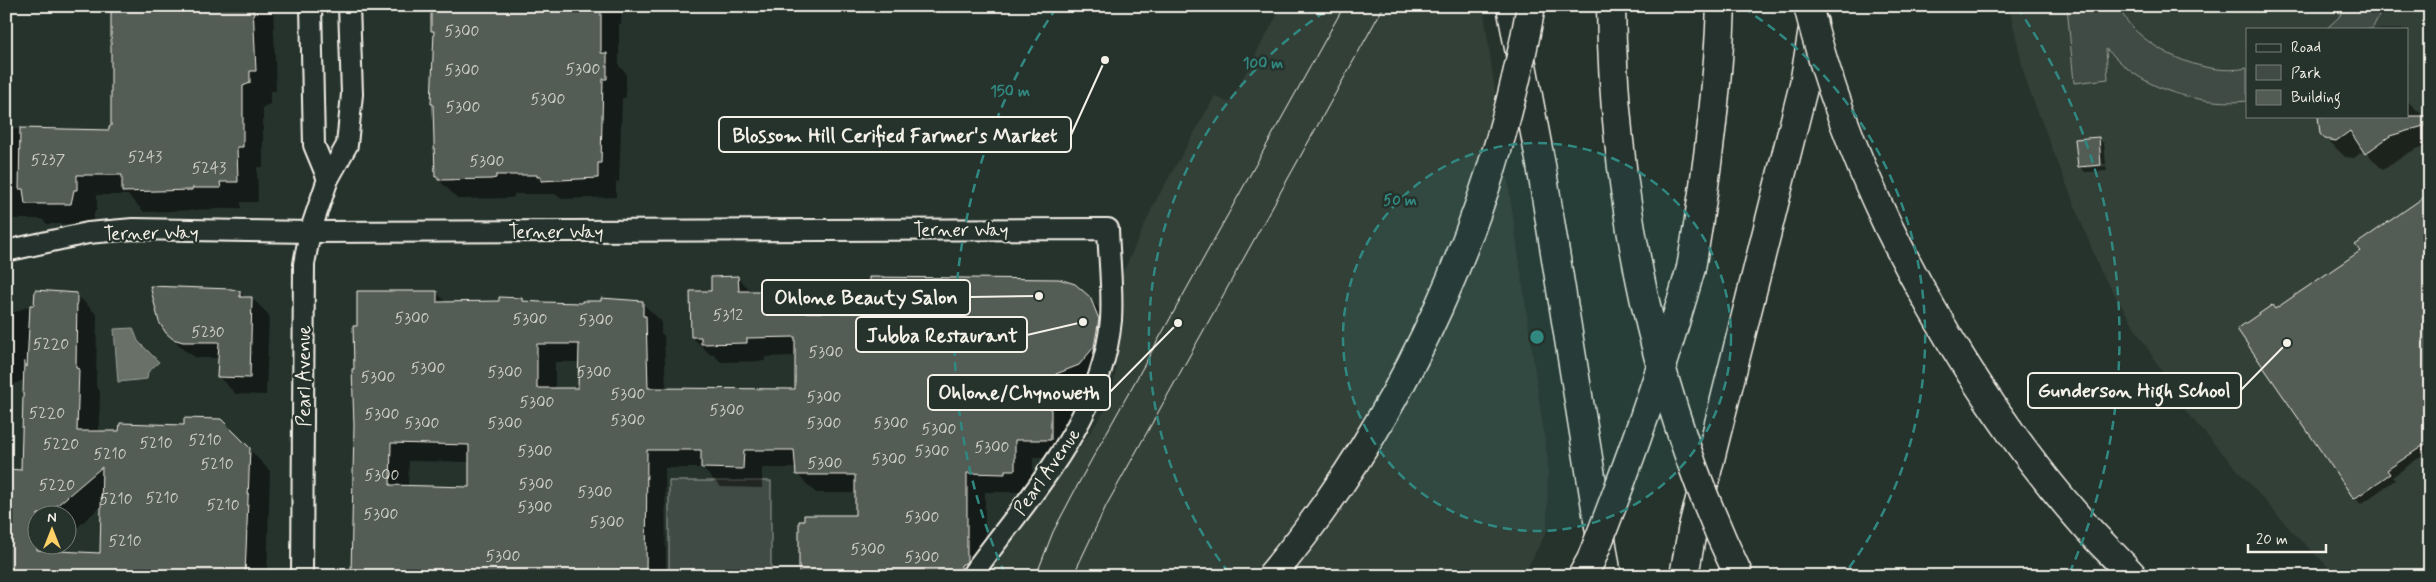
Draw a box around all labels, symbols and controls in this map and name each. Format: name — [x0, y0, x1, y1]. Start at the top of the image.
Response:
house number: 5300 — [445, 21, 480, 42]
legend — [2246, 28, 2408, 118]
text: Road — [2291, 38, 2321, 58]
text: 100 m — [1243, 54, 1283, 74]
house number: 5300 — [566, 59, 601, 80]
house number: 5300 — [445, 60, 480, 81]
text: Park — [2291, 64, 2321, 84]
text: 150 m — [990, 82, 1030, 102]
text: Building — [2291, 88, 2341, 109]
house number: 5300 — [531, 89, 566, 110]
house number: 5300 — [446, 97, 481, 118]
callout: Blossom Hill Cerified Farmer's Market — [719, 117, 1071, 152]
text: Blossom Hill Cerified Farmer's Market — [732, 123, 1058, 150]
house number: 5243 — [128, 147, 162, 168]
house number: 5237 — [31, 150, 65, 171]
house number: 5300 — [470, 151, 505, 172]
house number: 5243 — [192, 158, 226, 179]
text: 50 m — [1383, 191, 1417, 211]
street label: Terner Way — [913, 218, 1009, 243]
street label: Terner Way — [103, 220, 199, 247]
street label: Terner Way — [508, 220, 604, 245]
callout: Ohlone Beauty Salon — [762, 280, 970, 315]
text: Ohlone Beauty Salon — [774, 285, 958, 312]
house number: 5312 — [713, 305, 743, 326]
house number: 5300 — [395, 308, 430, 329]
house number: 5300 — [513, 309, 548, 330]
house number: 5300 — [579, 310, 614, 331]
callout: Jubba Restaurant — [856, 317, 1027, 352]
house number: 5230 — [191, 322, 225, 343]
text: Jubba Restaurant — [866, 323, 1018, 350]
street label: Pearl Avenue — [292, 325, 317, 427]
centre of rings — [1528, 328, 1546, 346]
house number: 5220 — [33, 334, 69, 355]
house number: 5300 — [809, 342, 844, 363]
house number: 5300 — [411, 358, 446, 379]
house number: 5300 — [488, 362, 523, 383]
house number: 5300 — [577, 362, 612, 383]
house number: 5300 — [361, 367, 396, 388]
callout: Gunderson High School — [2028, 373, 2241, 408]
callout: Ohlone/Chynoweth — [928, 375, 1110, 410]
text: Gunderson High School — [2038, 378, 2230, 407]
text: Ohlone/Chynoweth — [938, 380, 1100, 407]
house number: 5300 — [611, 384, 646, 405]
house number: 5300 — [807, 387, 842, 408]
house number: 5300 — [520, 392, 555, 413]
house number: 5300 — [710, 400, 745, 421]
house number: 5220 — [29, 403, 65, 424]
house number: 5300 — [365, 404, 400, 425]
house number: 5300 — [611, 410, 646, 431]
house number: 5300 — [405, 413, 440, 434]
house number: 5300 — [488, 413, 523, 434]
house number: 5300 — [807, 413, 842, 434]
house number: 5300 — [874, 413, 909, 434]
house number: 5300 — [922, 419, 957, 440]
street label: Pearl Avenue — [1008, 423, 1087, 521]
house number: 5210 — [188, 430, 222, 451]
house number: 5210 — [139, 433, 173, 454]
house number: 5220 — [43, 434, 79, 455]
house number: 5300 — [975, 437, 1010, 458]
house number: 5300 — [518, 441, 553, 462]
house number: 5300 — [915, 441, 950, 462]
house number: 5210 — [93, 444, 127, 465]
house number: 5300 — [872, 449, 907, 470]
house number: 5300 — [808, 453, 843, 474]
house number: 5210 — [200, 454, 234, 475]
house number: 5300 — [365, 465, 400, 486]
house number: 5300 — [519, 474, 554, 495]
house number: 5220 — [39, 475, 75, 496]
house number: 5300 — [578, 482, 613, 503]
house number: 5210 — [145, 488, 179, 509]
house number: 5210 — [99, 489, 133, 510]
house number: 5210 — [206, 495, 240, 516]
house number: 5300 — [518, 497, 553, 518]
north arrow — [28, 504, 78, 554]
house number: 5300 — [364, 504, 399, 525]
house number: 5300 — [905, 507, 940, 528]
text: N — [47, 509, 57, 527]
house number: 5300 — [590, 512, 625, 533]
scale bar — [2248, 522, 2326, 554]
text: 20 m — [2256, 530, 2288, 550]
house number: 5210 — [108, 531, 142, 552]
house number: 5300 — [851, 539, 886, 560]
house number: 5300 — [486, 546, 521, 567]
house number: 5300 — [905, 547, 940, 568]

